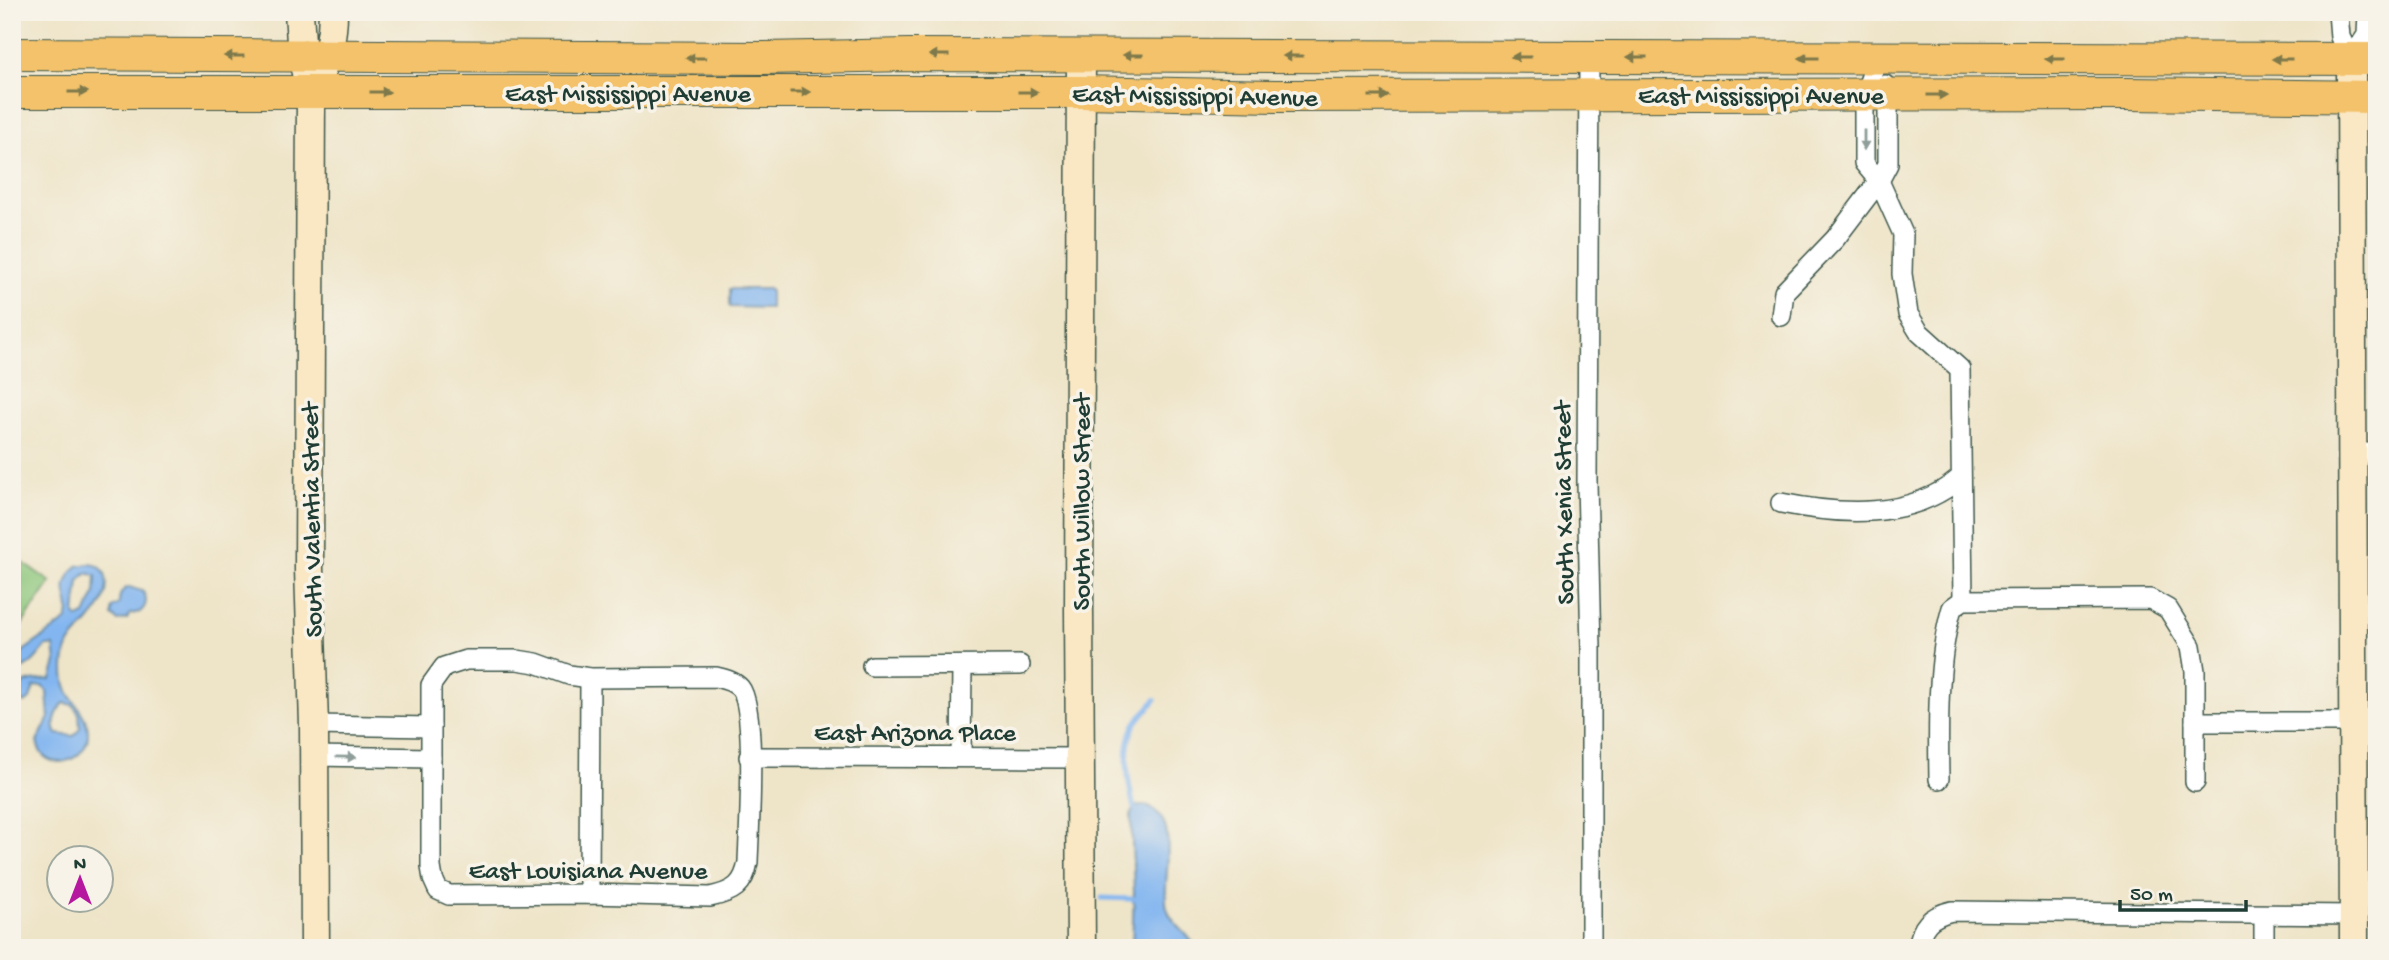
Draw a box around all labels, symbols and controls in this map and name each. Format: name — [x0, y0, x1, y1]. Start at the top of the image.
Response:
one-way arrow — [928, 49, 950, 61]
one-way arrow — [1122, 49, 1144, 61]
one-way arrow — [222, 50, 244, 62]
one-way arrow — [1282, 50, 1304, 62]
one-way arrow — [1510, 51, 1532, 63]
one-way arrow — [1625, 51, 1647, 63]
one-way arrow — [685, 52, 707, 64]
one-way arrow — [1798, 52, 1820, 64]
one-way arrow — [2044, 53, 2066, 65]
one-way arrow — [2271, 53, 2293, 65]
street label: East Mississippi Avenue — [505, 81, 751, 112]
street label: East Mississippi Avenue — [1072, 81, 1319, 116]
street label: East Mississippi Avenue — [1638, 83, 1884, 114]
one-way arrow — [68, 86, 90, 98]
one-way arrow — [369, 86, 391, 98]
one-way arrow — [789, 86, 811, 98]
one-way arrow — [1017, 86, 1039, 98]
one-way arrow — [1926, 89, 1948, 101]
one-way arrow — [1368, 90, 1390, 102]
one-way arrow — [1858, 130, 1870, 152]
street label: South Willow Street — [1069, 391, 1100, 610]
street label: South Xenia Street — [1549, 398, 1584, 605]
street label: South Valentia Street — [297, 400, 332, 638]
street label: East Arizona Place — [814, 720, 1016, 751]
one-way arrow — [335, 751, 357, 762]
north arrow — [46, 844, 116, 914]
text: N — [74, 854, 86, 877]
street label: East Louisiana Avenue — [469, 858, 708, 889]
scale bar — [2120, 869, 2246, 913]
text: 50 m — [2130, 884, 2173, 909]

